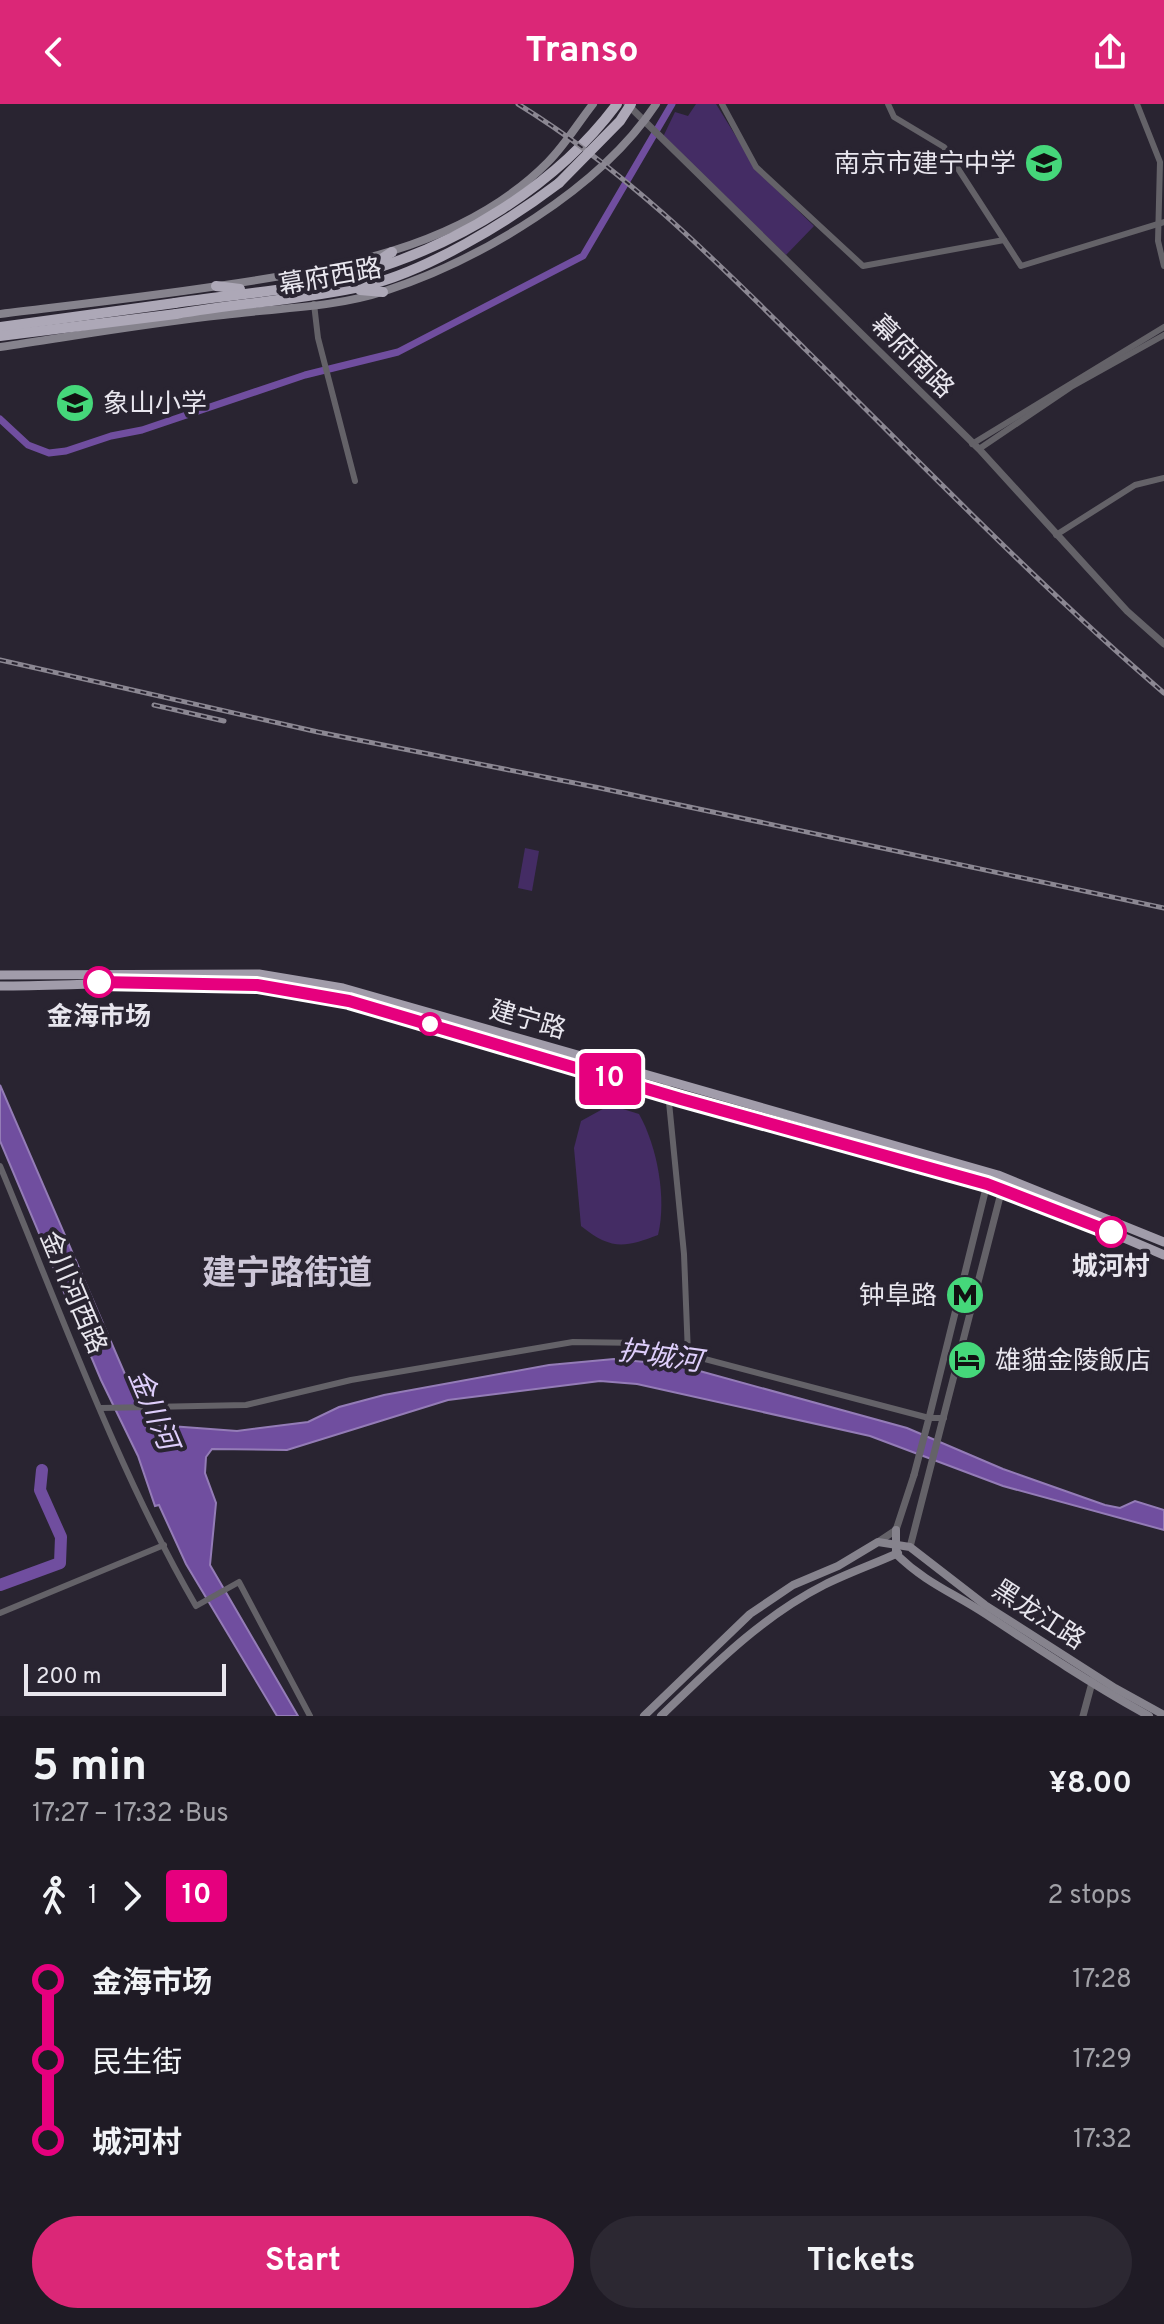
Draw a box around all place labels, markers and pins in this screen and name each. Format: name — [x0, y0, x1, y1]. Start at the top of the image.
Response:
school or university icon: 南京市建宁中学 — [1023, 142, 1065, 184]
place label: 南京市建宁中学 — [834, 149, 1016, 182]
school or university icon: 象山小学 — [54, 382, 96, 424]
place label: 象山小学 — [103, 389, 207, 422]
marker: 金海市场 — [84, 967, 114, 997]
place label: 金海市场 — [47, 1002, 151, 1035]
unlabelled marker — [419, 1013, 441, 1035]
marker: 城河村 — [1096, 1217, 1126, 1247]
place label: 城河村 — [1072, 1252, 1150, 1285]
metro station icon: 钟阜路 — [944, 1274, 986, 1316]
place label: 钟阜路 — [859, 1281, 937, 1314]
hotel icon: 雄貓金陵飯店 — [946, 1339, 988, 1381]
place label: 雄貓金陵飯店 — [995, 1346, 1151, 1379]

